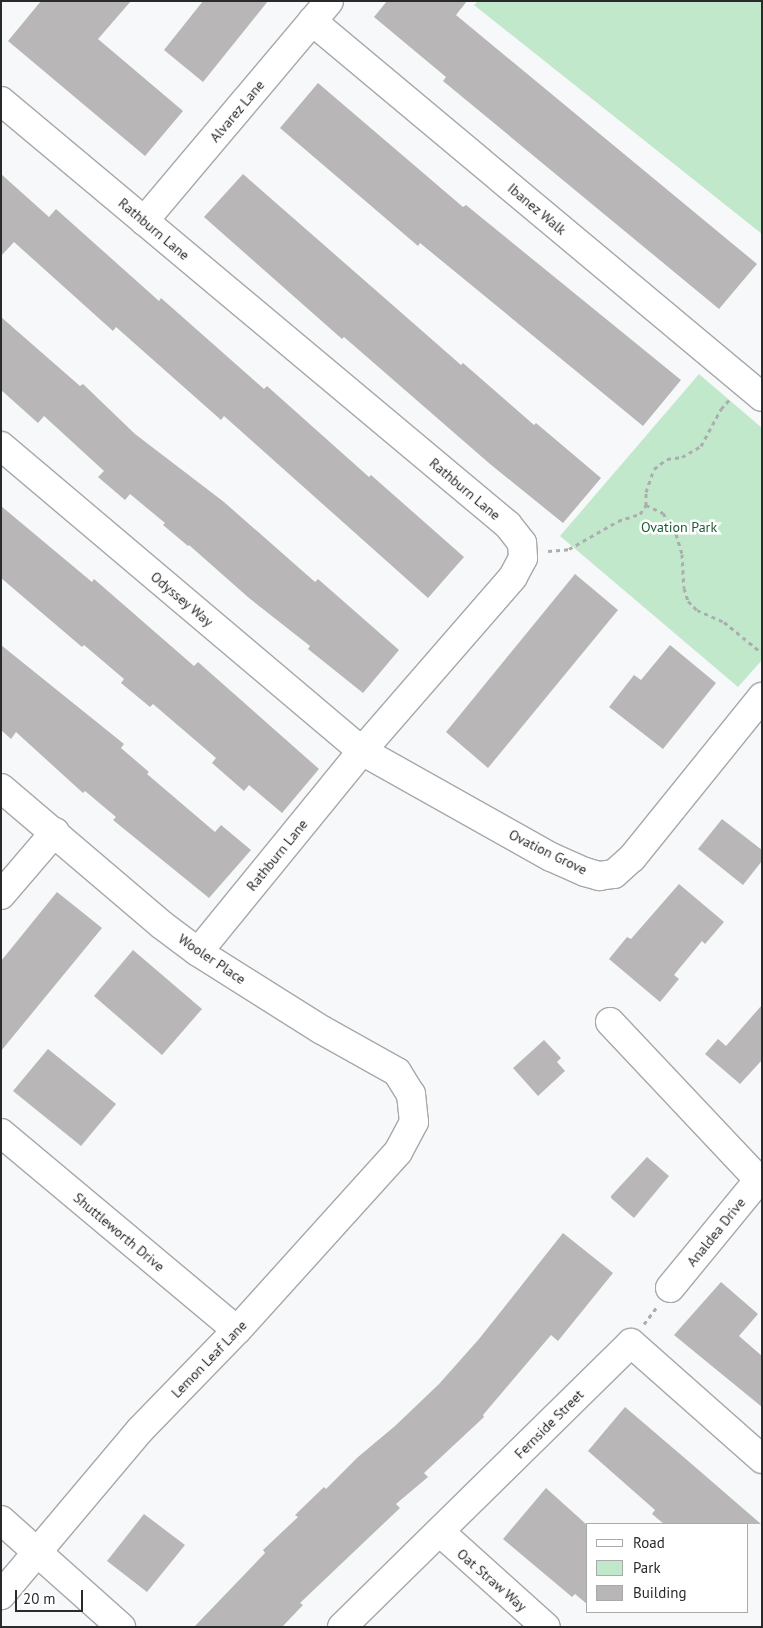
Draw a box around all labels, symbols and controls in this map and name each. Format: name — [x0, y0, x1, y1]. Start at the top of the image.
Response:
street label: Alvarez Lane — [206, 76, 268, 146]
street label: Ibanez Walk — [504, 179, 570, 239]
street label: Rathburn Lane — [115, 194, 193, 264]
street label: Rathburn Lane — [426, 454, 504, 524]
park label: Ovation Park — [641, 519, 717, 535]
street label: Odyssey Way — [147, 568, 217, 630]
street label: Rathburn Lane — [243, 816, 311, 894]
street label: Ovation Grove — [506, 826, 590, 878]
street label: Wooler Place — [175, 930, 249, 988]
street label: Shuttleworth Drive — [70, 1189, 168, 1275]
street label: Analdea Drive — [683, 1194, 749, 1270]
street label: Lemon Leaf Lane — [168, 1317, 250, 1401]
street label: Fernside Street — [511, 1386, 587, 1462]
legend — [586, 1523, 748, 1613]
text: Road — [633, 1533, 665, 1552]
street label: Oat Straw Way — [454, 1545, 530, 1615]
text: Park — [633, 1558, 661, 1577]
scale bar — [18, 1580, 85, 1612]
text: Building — [633, 1583, 687, 1602]
text: 20 m — [23, 1589, 56, 1608]

